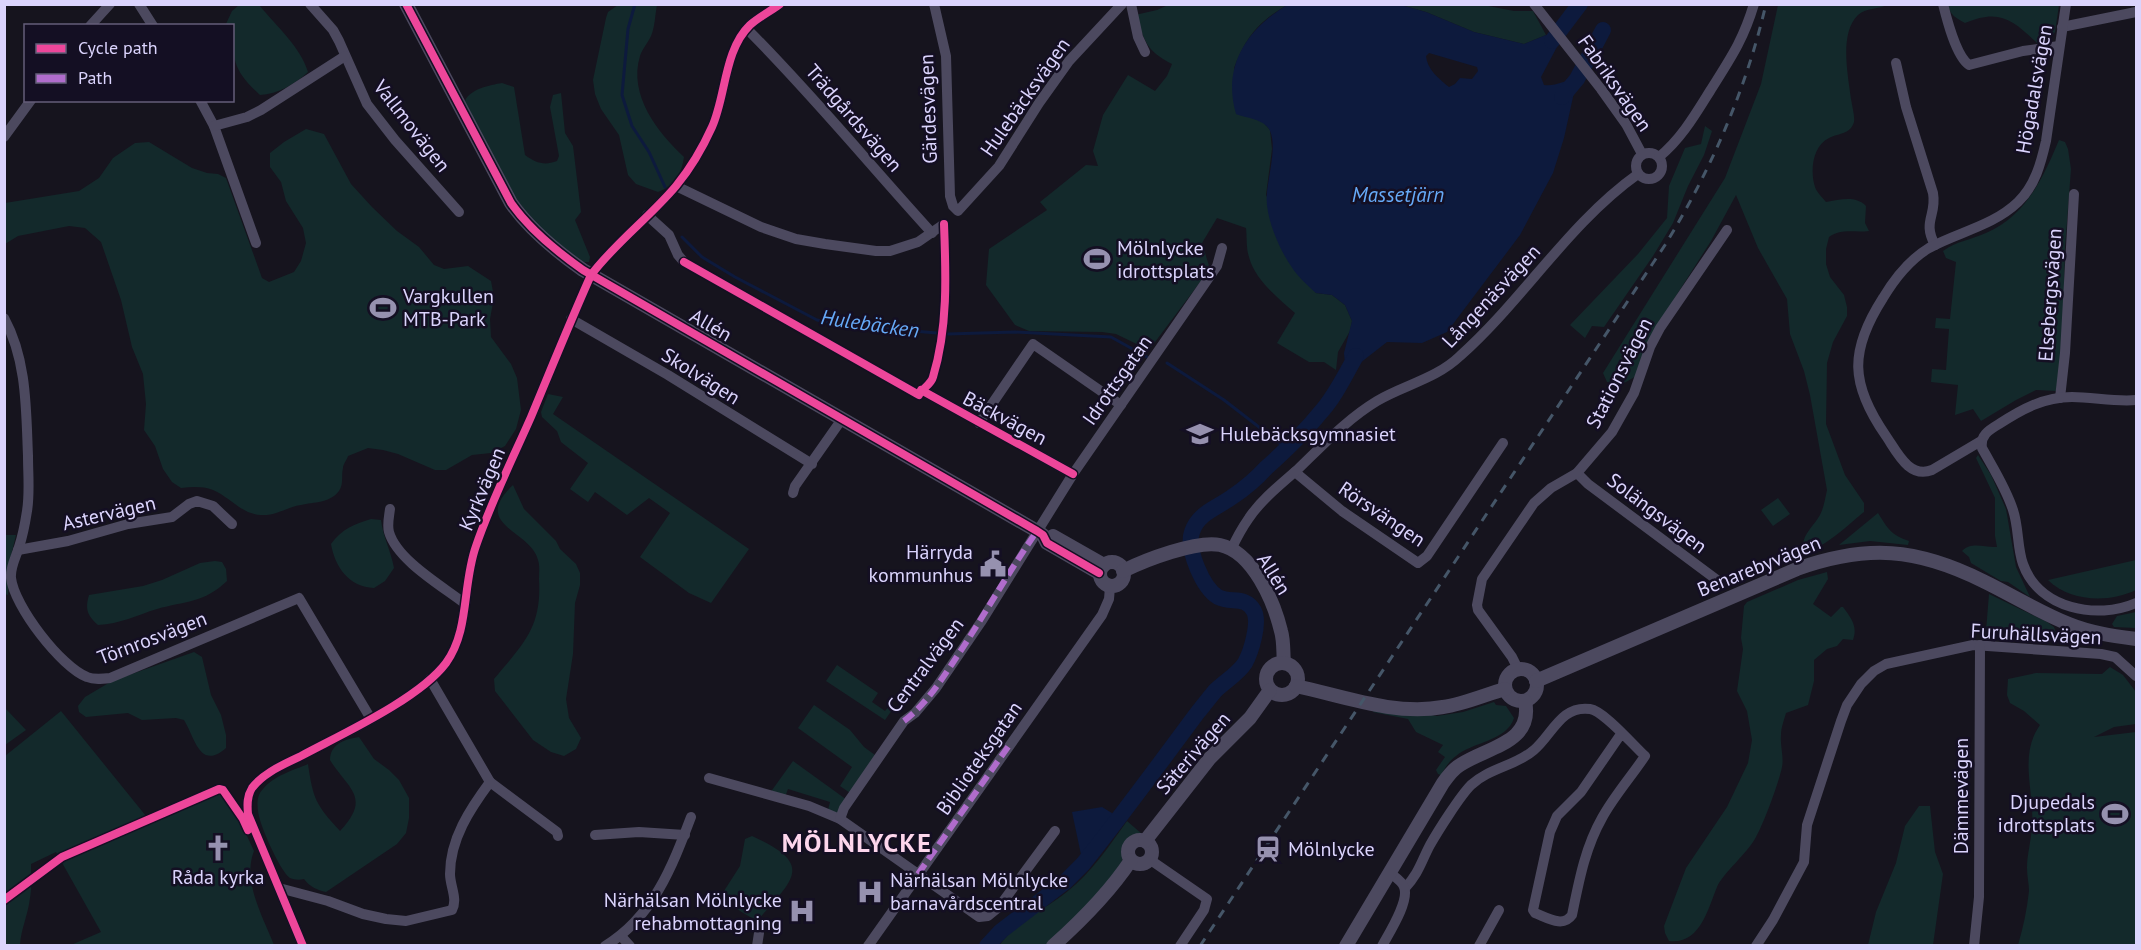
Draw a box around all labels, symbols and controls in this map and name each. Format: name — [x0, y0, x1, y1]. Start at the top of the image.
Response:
street label: Högadalsvägen — [2010, 22, 2058, 156]
legend — [24, 24, 234, 102]
street label: Fabriksvägen — [1572, 29, 1658, 137]
street label: Hulebäcksvägen — [974, 32, 1076, 162]
text: Cycle path — [78, 36, 158, 59]
street label: Gärdesvägen — [913, 54, 943, 164]
street label: Trädgårdsvägen — [800, 59, 908, 177]
text: Path — [78, 66, 112, 89]
street label: Vallmovägen — [367, 74, 456, 177]
water label: Massetjärn — [1352, 181, 1444, 208]
street label: Elsebergsvägen — [2032, 228, 2068, 362]
place label: Mölnlycke idrottsplats — [1117, 235, 1214, 284]
street label: Långenäsvägen — [1436, 239, 1546, 353]
sports icon: Mölnlycke idrottsplats — [1082, 244, 1112, 274]
place label: Vargkullen MTB-Park — [402, 283, 494, 332]
sports icon: Vargkullen MTB-Park — [368, 293, 398, 323]
street label: Allén — [685, 303, 737, 347]
water label: Hulebäcken — [819, 303, 921, 344]
street label: Stationsvägen — [1580, 313, 1658, 433]
street label: Idrottsgatan — [1076, 330, 1158, 430]
street label: Skolvägen — [657, 342, 745, 410]
street label: Bäckvägen — [959, 385, 1051, 451]
school or university icon: Hulebäcksgymnasiet — [1185, 419, 1215, 449]
place label: Hulebäcksgymnasiet — [1220, 421, 1396, 447]
street label: Kyrkvägen — [453, 443, 511, 535]
street label: Solängsvägen — [1602, 467, 1712, 559]
street label: Rörsvängen — [1334, 475, 1430, 553]
street label: Astervägen — [60, 490, 158, 536]
street label: Benarebyvägen — [1693, 529, 1825, 603]
place label: Härryda kommunhus — [869, 539, 973, 588]
street label: Allén — [1251, 548, 1297, 600]
public building icon: Härryda kommunhus — [978, 549, 1008, 579]
street label: Törnrosvägen — [94, 605, 210, 671]
street label: Centralvägen — [881, 612, 969, 718]
street label: Furuhällsvägen — [1970, 618, 2102, 650]
street label: Biblioteksgatan — [930, 696, 1028, 820]
street label: Säterivägen — [1150, 706, 1236, 800]
street label: Dämmevägen — [1948, 738, 1974, 854]
place label: Djupedals idrottsplats — [1998, 789, 2095, 838]
sports icon: Djupedals idrottsplats — [2100, 799, 2130, 829]
district label: MÖLNLYCKE — [782, 826, 932, 859]
church icon: Råda kyrka — [203, 833, 233, 863]
station icon: Mölnlycke — [1253, 834, 1283, 864]
place label: Mölnlycke — [1288, 836, 1375, 862]
place label: Råda kyrka — [172, 864, 264, 890]
place label: Närhälsan Mölnlycke barnavårdscentral — [890, 867, 1068, 916]
hospital icon: Närhälsan Mölnlycke barnavårdscentral — [855, 877, 885, 907]
place label: Närhälsan Mölnlycke rehabmottagning — [604, 887, 782, 936]
hospital icon: Närhälsan Mölnlycke rehabmottagning — [787, 896, 817, 926]

